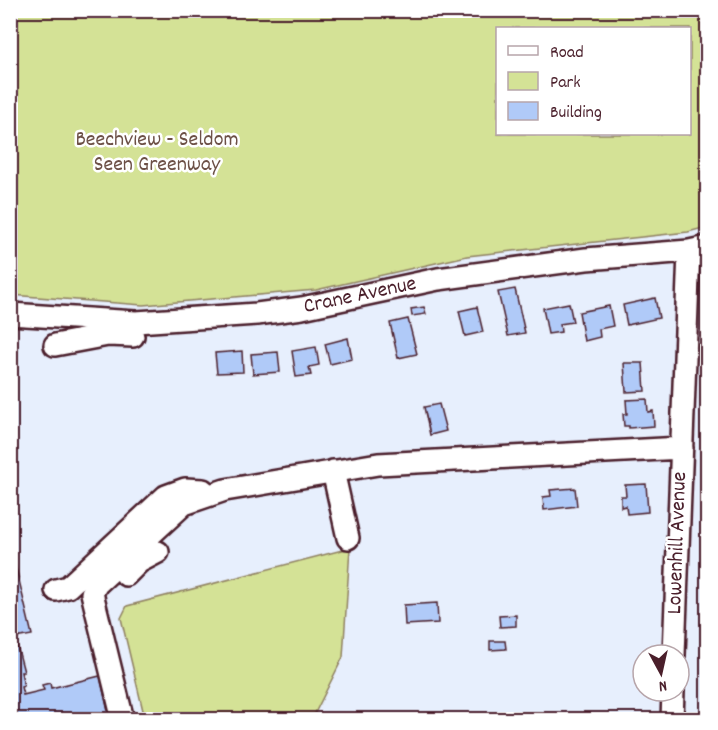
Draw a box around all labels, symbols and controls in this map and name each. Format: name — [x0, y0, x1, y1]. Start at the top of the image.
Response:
legend — [496, 27, 691, 135]
text: Road — [550, 41, 584, 66]
text: Park — [550, 71, 581, 96]
text: Building — [550, 101, 602, 126]
park label: Beechview - Seldom Seen Greenway — [75, 125, 239, 181]
street label: Crane Avenue — [301, 269, 419, 323]
street label: Lowenhill Avenue — [660, 471, 696, 615]
north arrow — [631, 643, 691, 703]
text: N — [657, 673, 668, 697]

